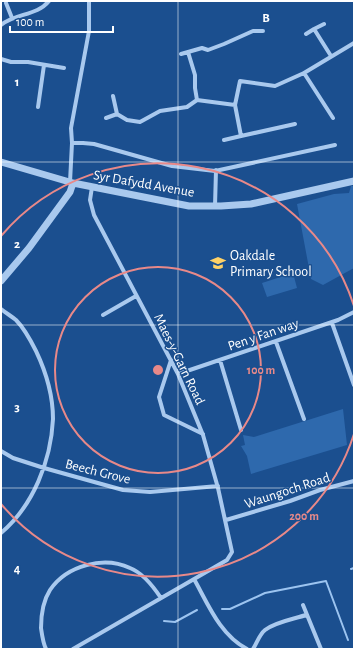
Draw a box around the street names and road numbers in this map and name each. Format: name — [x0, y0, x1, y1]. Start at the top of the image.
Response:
street label: Syr Dafydd Avenue — [92, 168, 195, 200]
street label: Maes-y-Garn Road — [151, 312, 207, 407]
street label: Pen y Fan way — [226, 316, 301, 354]
street label: Beech Grove — [64, 457, 132, 487]
street label: Waungoch Road — [243, 471, 332, 511]

